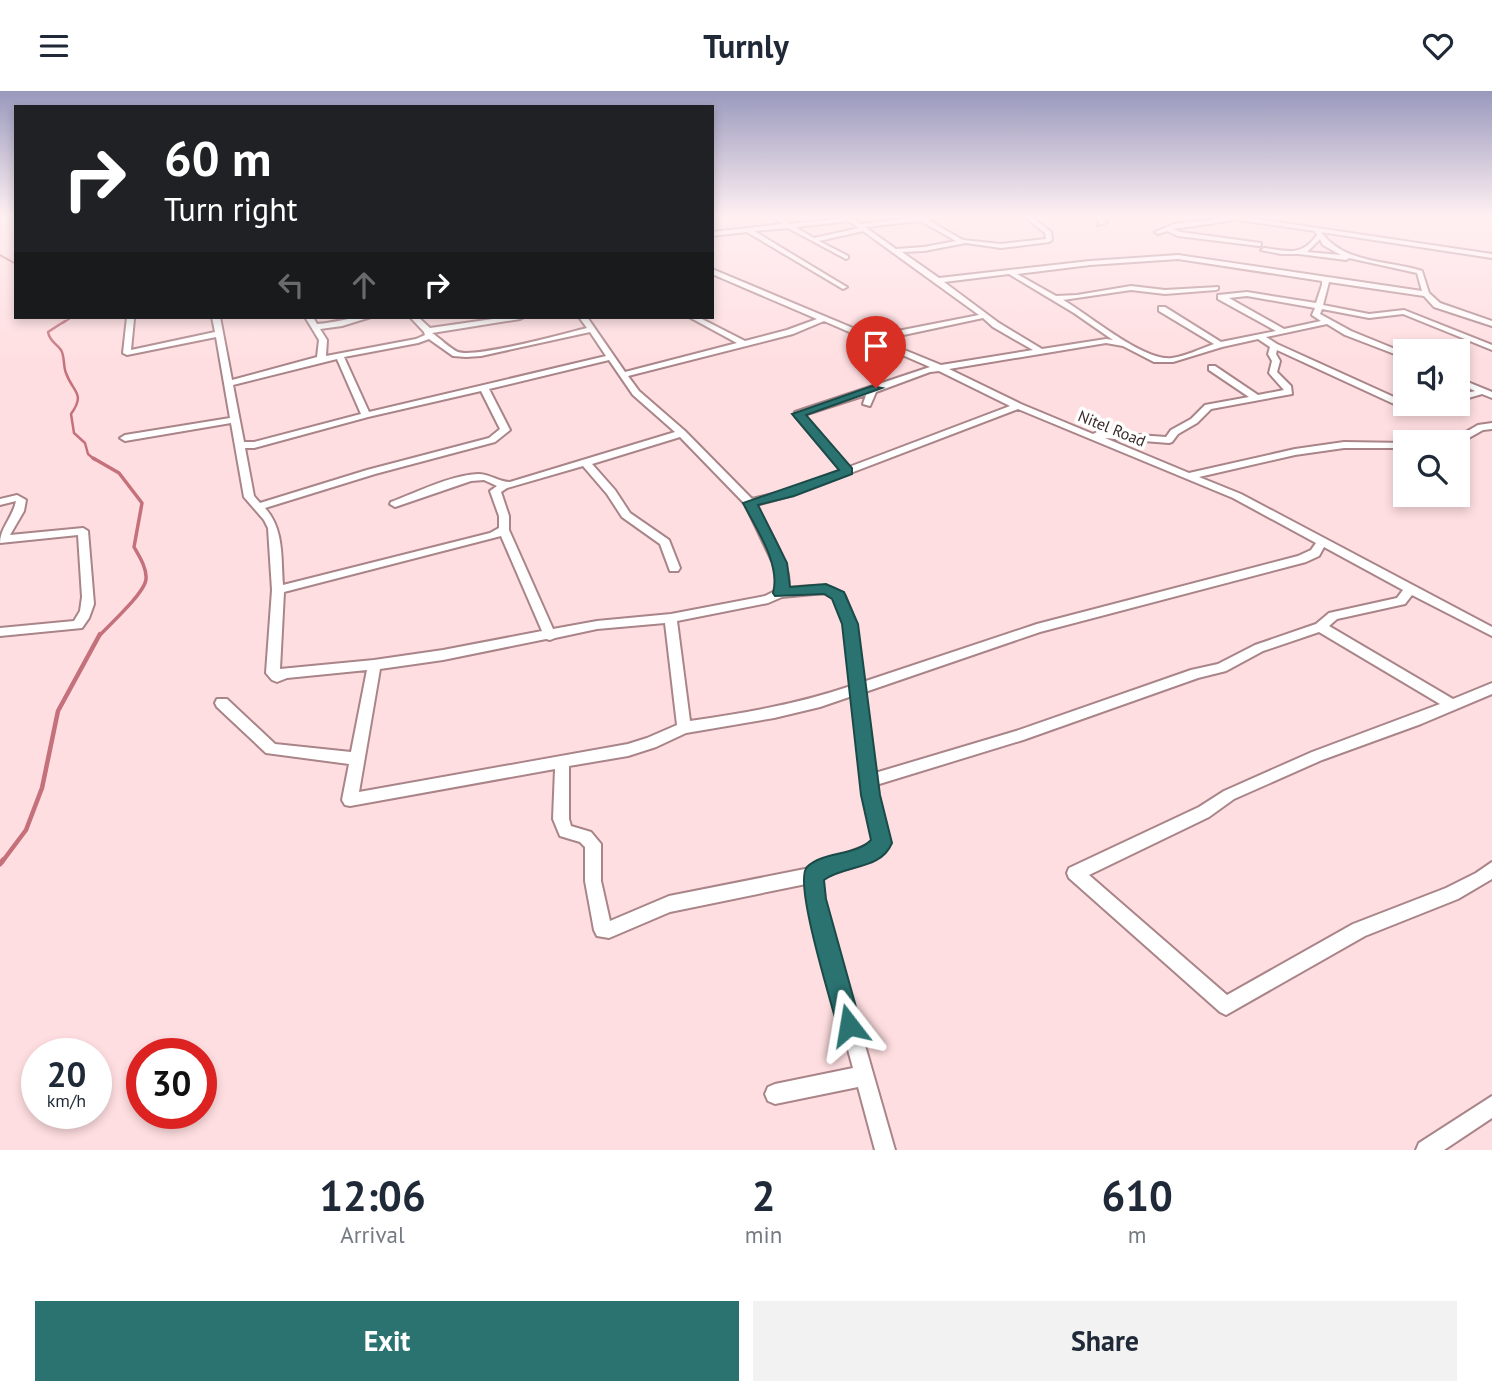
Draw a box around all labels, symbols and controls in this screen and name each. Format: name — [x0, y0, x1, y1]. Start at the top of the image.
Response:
text: Turnly — [703, 25, 789, 67]
icon: menu — [35, 27, 73, 65]
icon: heart — [1419, 27, 1457, 65]
text: 60 m — [164, 126, 271, 190]
icon: right — [49, 133, 140, 224]
text: Turn right — [164, 188, 298, 230]
icon: left — [272, 266, 310, 304]
icon: ahead — [345, 266, 383, 304]
icon: right — [418, 266, 456, 304]
pin — [846, 316, 906, 388]
icon: arrive — [857, 327, 895, 365]
map controls — [1393, 339, 1470, 507]
button: sound — [1393, 339, 1470, 416]
street label: Nitel Road — [1075, 405, 1149, 451]
button: search — [1393, 430, 1470, 507]
position arrow — [812, 988, 886, 1062]
speed limit sign: 30 — [126, 1038, 217, 1129]
text: 20 — [47, 1051, 86, 1097]
text: km/h — [47, 1089, 86, 1112]
text: 12:06 — [319, 1168, 426, 1223]
text: 2 — [752, 1168, 775, 1223]
text: 610 — [1101, 1168, 1173, 1223]
text: Arrival — [340, 1220, 405, 1249]
text: min — [745, 1220, 782, 1249]
text: m — [1128, 1220, 1146, 1249]
button: Exit — [35, 1301, 739, 1381]
button: Share — [753, 1301, 1457, 1381]

